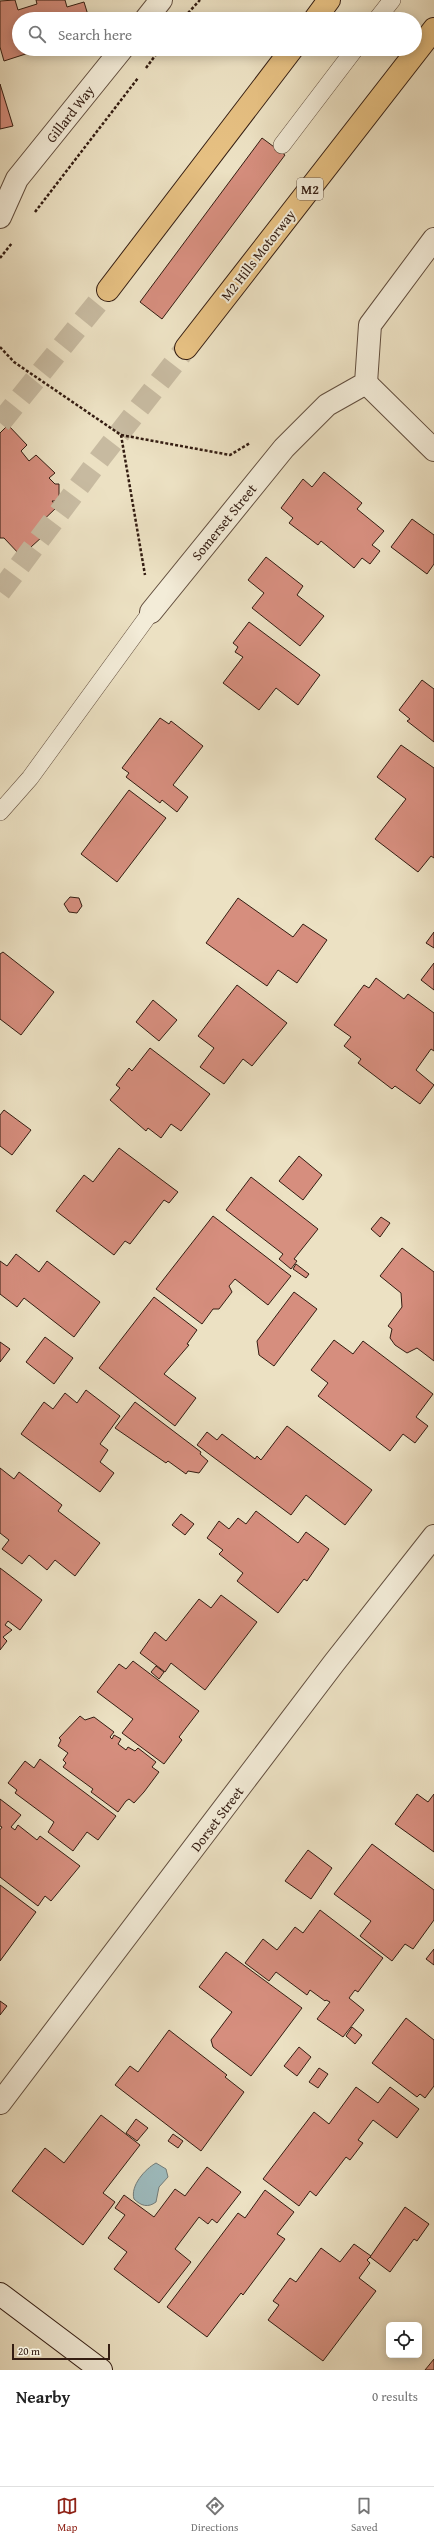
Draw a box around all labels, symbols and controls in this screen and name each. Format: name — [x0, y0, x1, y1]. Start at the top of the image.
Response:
search box — [12, 12, 422, 56]
icon: search — [26, 23, 48, 45]
text: Search here — [58, 24, 132, 45]
street label: Gillard Way — [41, 81, 99, 147]
road number: M2 — [297, 178, 323, 200]
street label: M2 Hills Motorway — [216, 205, 300, 305]
street label: Somerset Street — [187, 479, 261, 565]
street label: Dorset Street — [186, 1782, 248, 1856]
map controls — [386, 2322, 422, 2358]
button: locate — [386, 2322, 422, 2358]
scale bar — [12, 2342, 110, 2361]
text: 20 m — [18, 2343, 40, 2359]
text: Nearby — [16, 2384, 70, 2409]
text: 0 results — [372, 2387, 418, 2406]
tab: Map — [56, 2495, 78, 2535]
tab: Directions — [191, 2495, 238, 2535]
tab: Saved — [351, 2495, 378, 2535]

